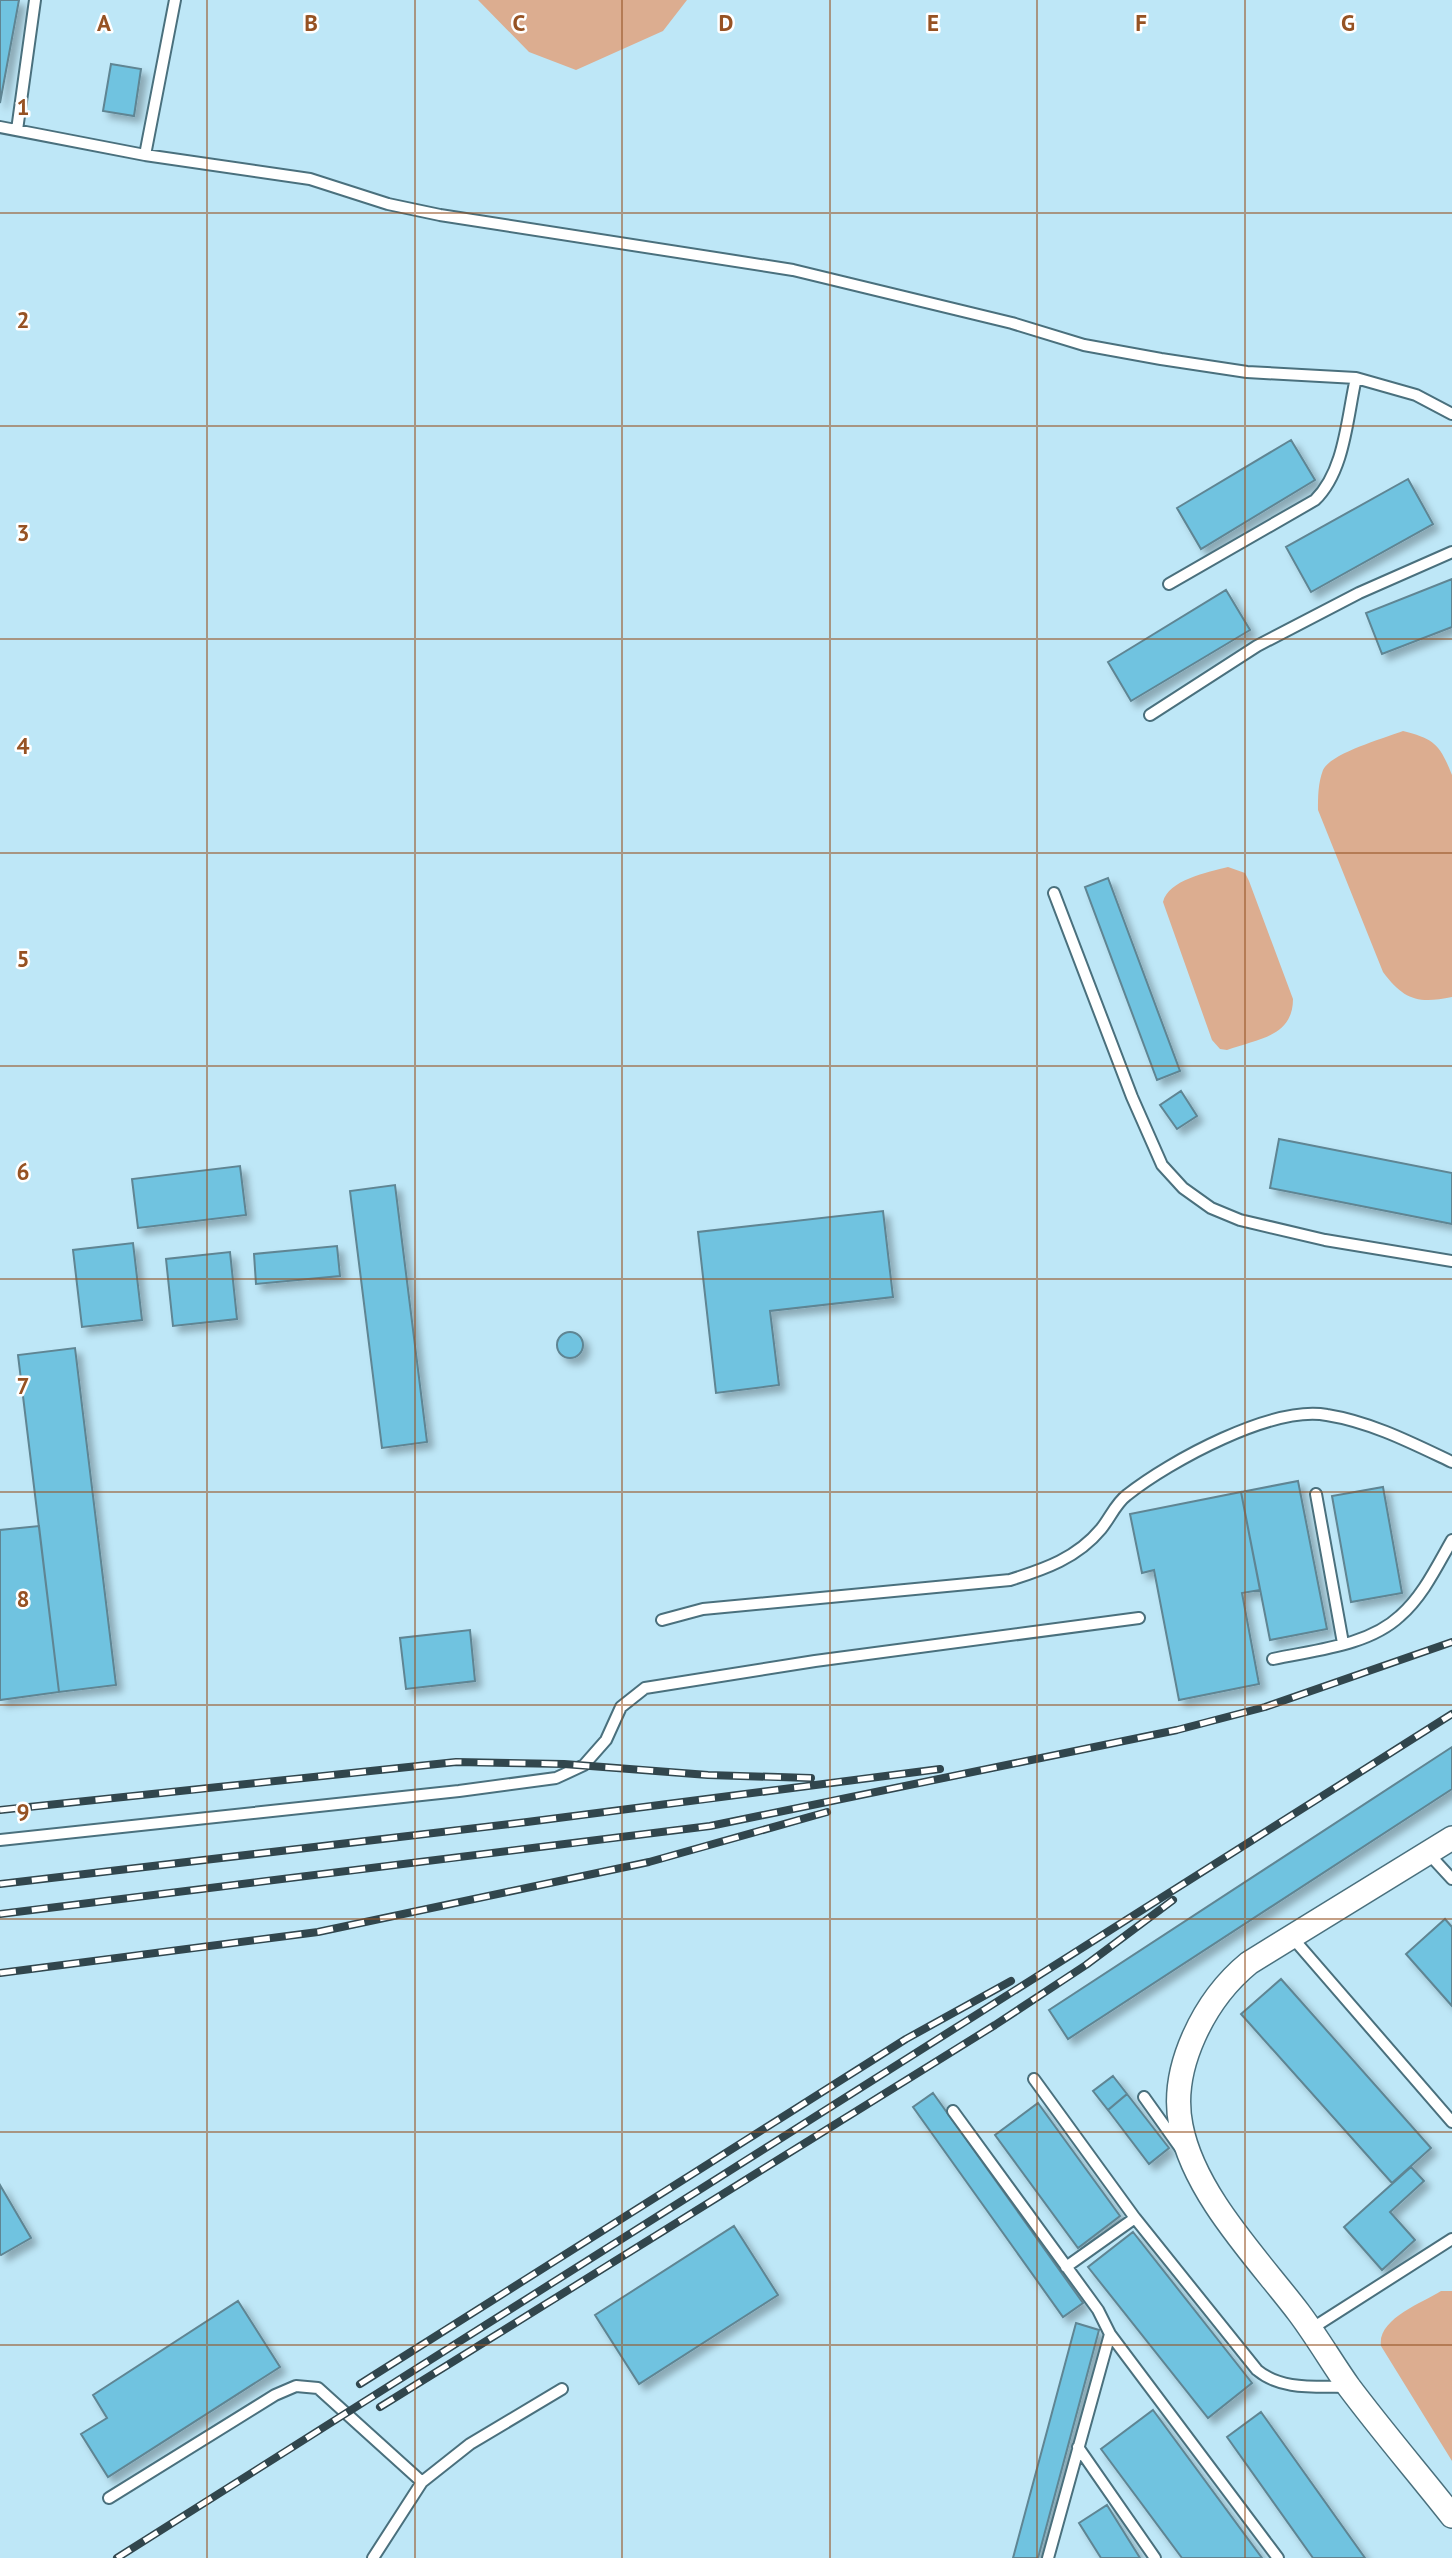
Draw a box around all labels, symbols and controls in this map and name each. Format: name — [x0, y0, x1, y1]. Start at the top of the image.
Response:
text: A — [97, 8, 111, 37]
text: B — [304, 8, 318, 37]
text: C — [513, 8, 526, 37]
text: D — [719, 8, 733, 37]
text: E — [927, 8, 939, 37]
text: F — [1135, 8, 1147, 37]
text: G — [1341, 8, 1355, 37]
text: 1 — [16, 92, 30, 121]
text: 2 — [16, 305, 30, 334]
text: 3 — [16, 518, 30, 547]
text: 4 — [16, 731, 30, 760]
text: 5 — [16, 944, 30, 973]
text: 6 — [16, 1157, 30, 1186]
text: 7 — [16, 1371, 30, 1400]
text: 8 — [16, 1584, 30, 1613]
text: 9 — [16, 1797, 30, 1826]

